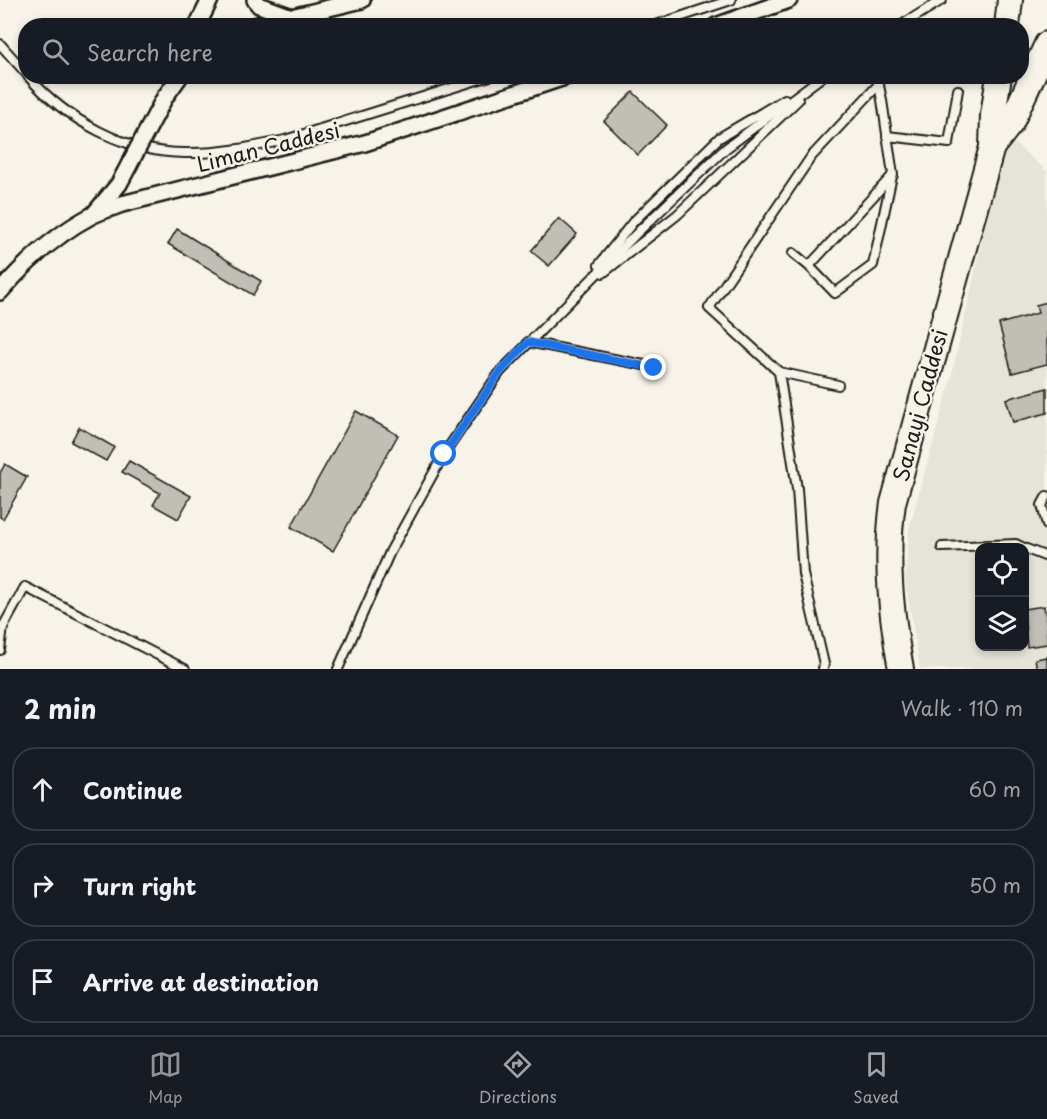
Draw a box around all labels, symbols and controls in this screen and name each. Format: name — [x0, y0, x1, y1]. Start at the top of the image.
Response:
search box — [18, 18, 1029, 84]
icon: search — [39, 35, 72, 68]
text: Search here — [87, 35, 213, 68]
street label: Liman Caddesi — [193, 113, 343, 179]
street label: Sanayi Caddesi — [883, 325, 955, 485]
route end — [640, 354, 666, 380]
route start — [430, 440, 456, 466]
map controls — [975, 543, 1029, 651]
button: locate — [975, 543, 1029, 597]
button: layers — [975, 597, 1029, 651]
text: 2 min — [24, 689, 97, 728]
text: Walk · 110 m — [901, 693, 1023, 723]
icon: ahead — [26, 773, 59, 806]
text: Continue — [83, 773, 182, 806]
text: 60 m — [969, 774, 1021, 804]
icon: right — [26, 869, 59, 902]
text: Turn right — [83, 869, 196, 902]
text: 50 m — [969, 870, 1021, 900]
icon: arrive — [26, 965, 59, 998]
text: Arrive at destination — [83, 965, 319, 998]
tab: Map — [148, 1048, 182, 1108]
tab: Directions — [479, 1048, 557, 1108]
tab: Saved — [853, 1048, 899, 1108]

